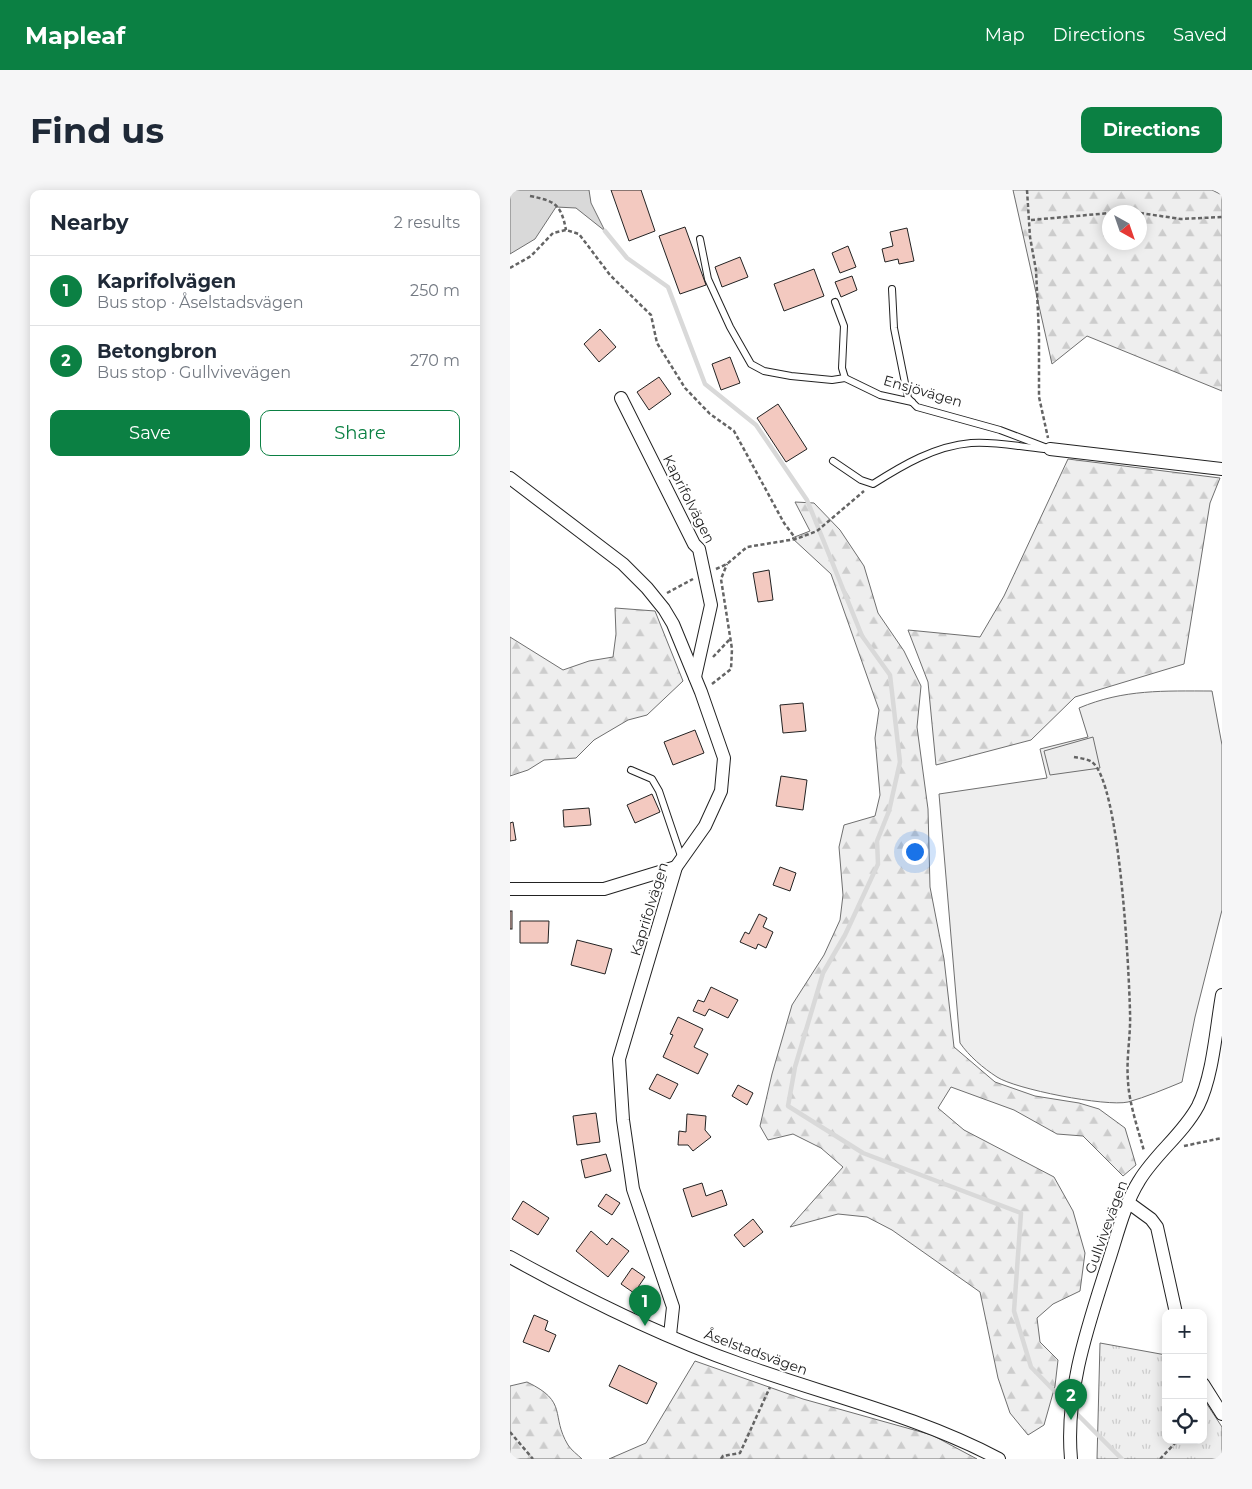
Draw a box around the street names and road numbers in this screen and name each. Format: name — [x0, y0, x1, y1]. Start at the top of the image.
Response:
street label: Ensjövägen — [882, 371, 964, 411]
street label: Kaprifolvägen — [659, 452, 719, 546]
street label: Kaprifolvägen — [626, 860, 672, 958]
street label: Gullvivevägen — [1081, 1178, 1131, 1276]
street label: Åselstadsvägen — [702, 1324, 811, 1379]

